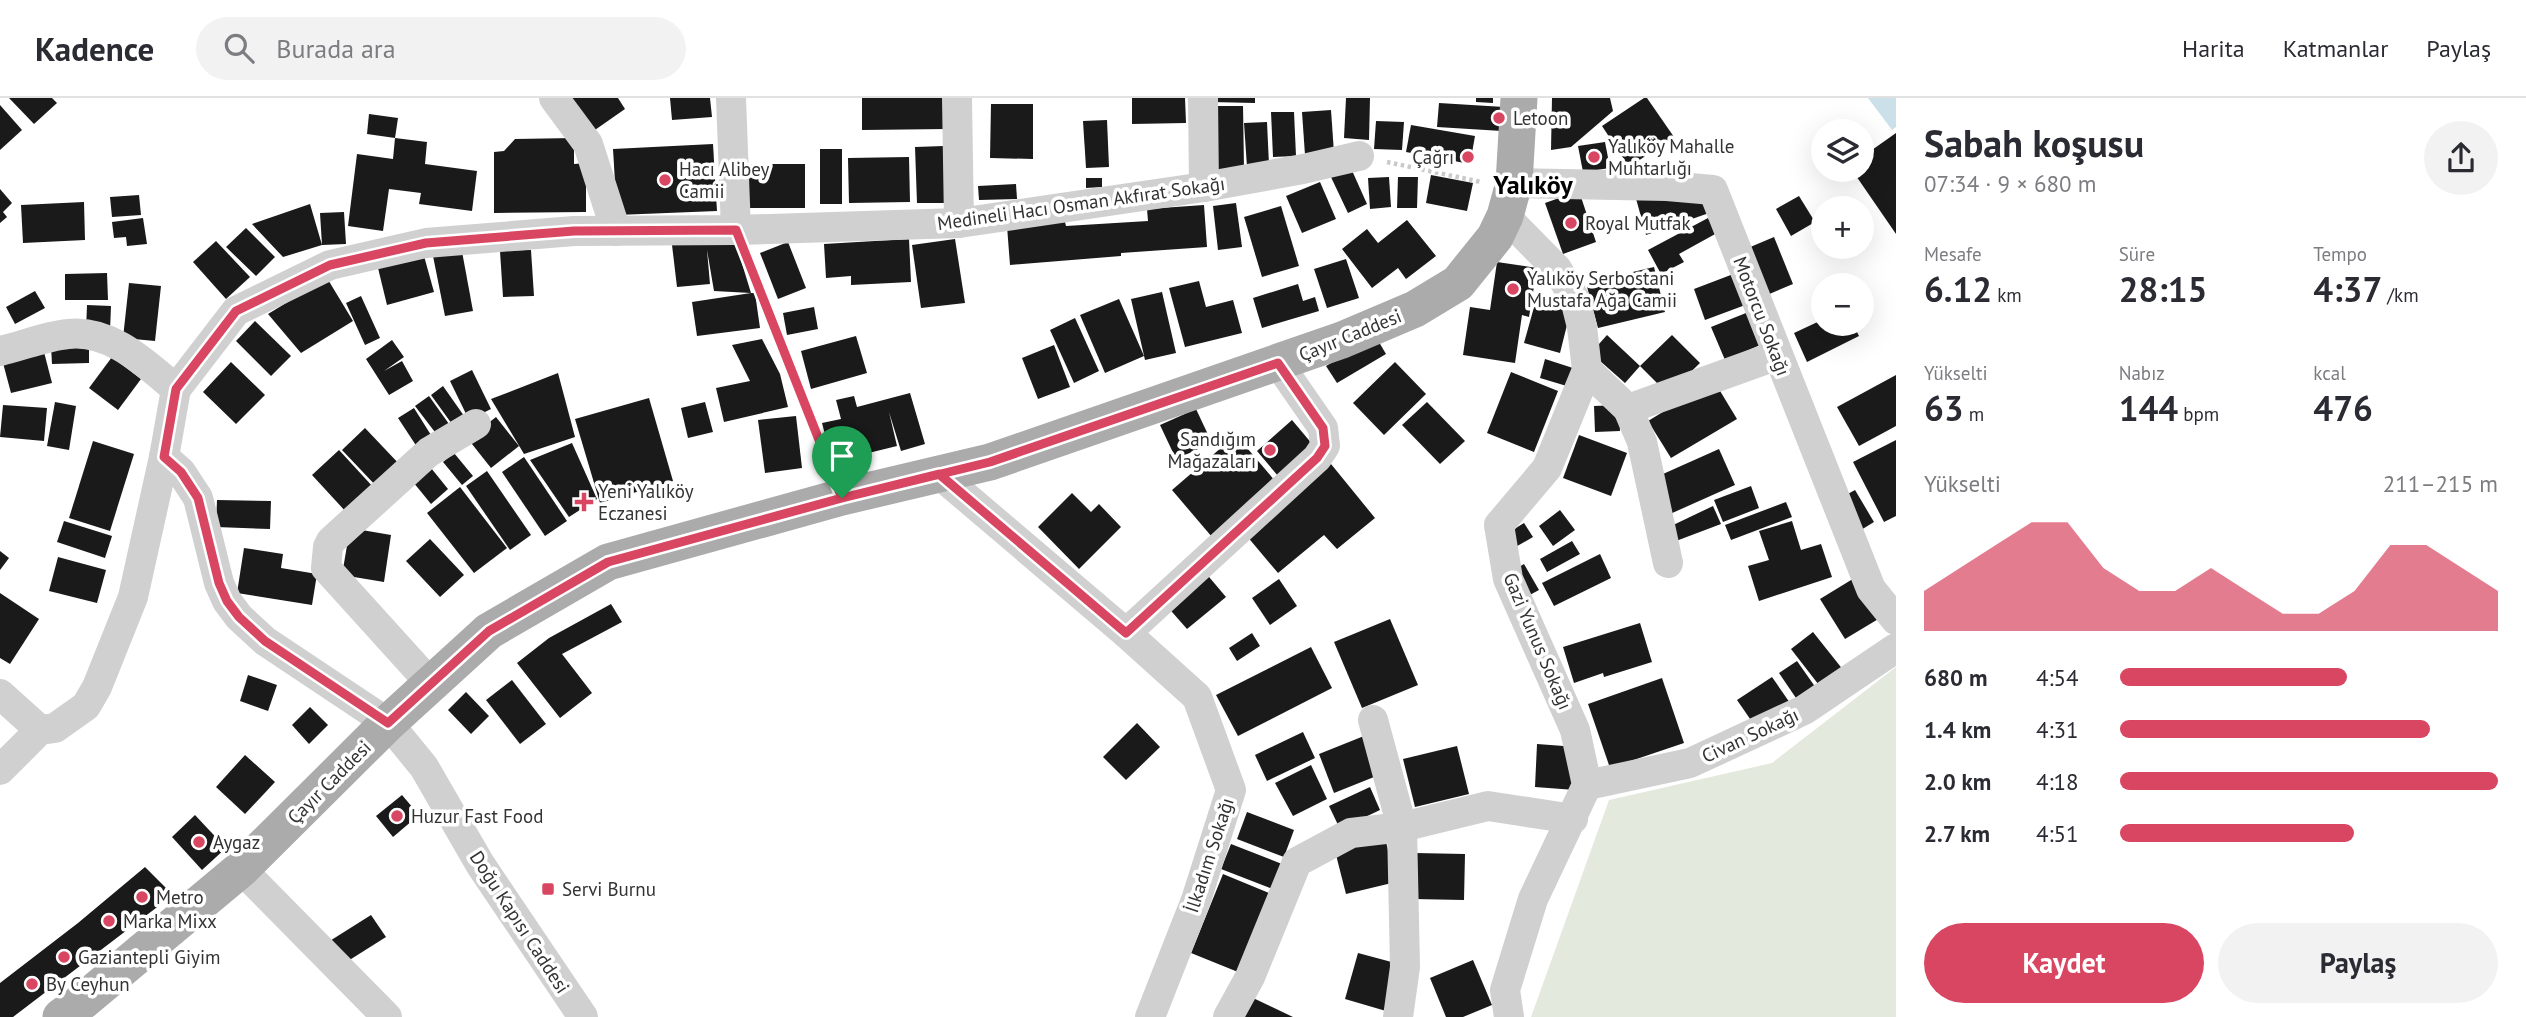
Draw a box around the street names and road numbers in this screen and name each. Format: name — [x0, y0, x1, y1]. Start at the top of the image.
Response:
street label: Medineli Hacı Osman Akfırat Sokağı — [936, 171, 1226, 235]
street label: Motorcu Sokağı — [1728, 253, 1796, 379]
street label: Çayır Caddesi — [1295, 304, 1405, 366]
street label: Gazi Yunus Sokağı — [1498, 569, 1578, 713]
street label: Civan Sokağı — [1698, 702, 1802, 768]
street label: Çayır Caddesi — [282, 735, 376, 829]
street label: İlkadım Sokağı — [1179, 794, 1239, 916]
street label: Doğu Kapısı Caddesi — [465, 846, 575, 998]

